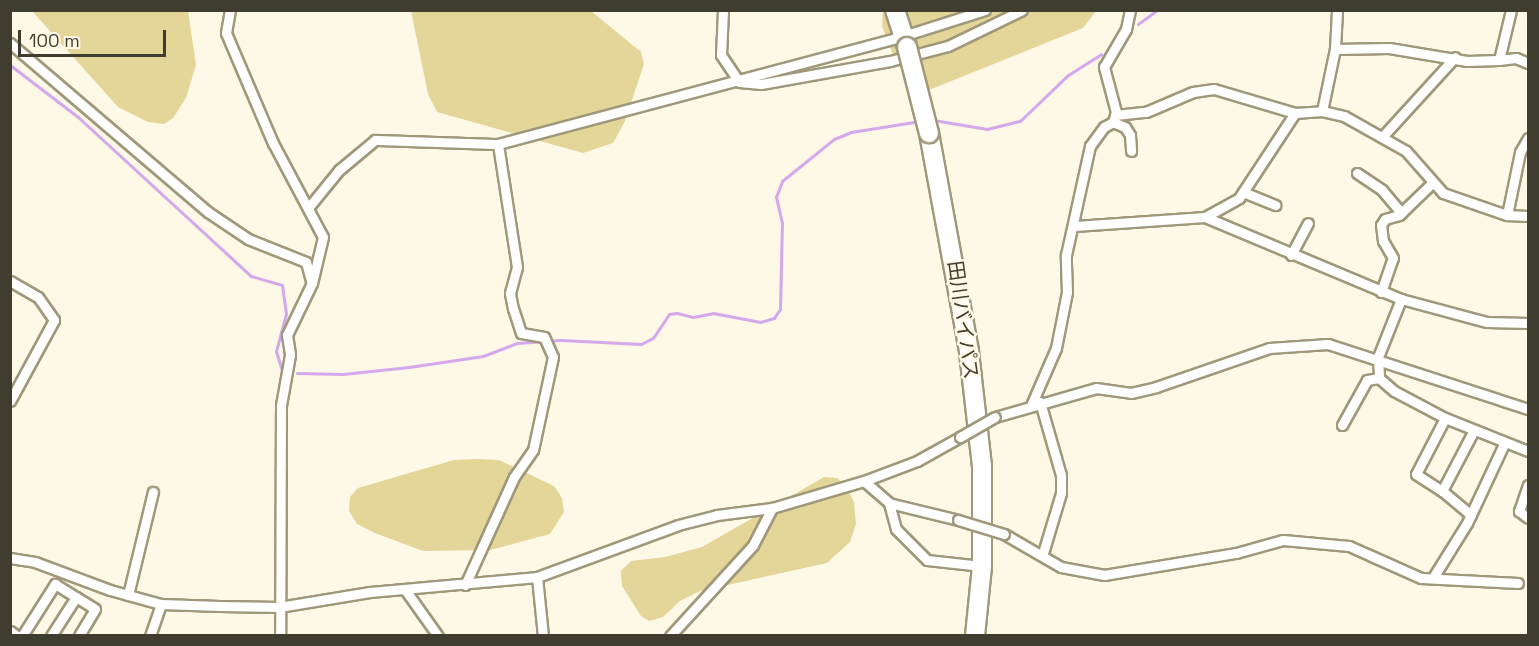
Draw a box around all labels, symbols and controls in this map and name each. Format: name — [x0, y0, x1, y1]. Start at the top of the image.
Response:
scale bar — [21, 18, 170, 56]
text: 100 m — [29, 29, 80, 52]
street label: 田川バイパス — [943, 259, 983, 381]

